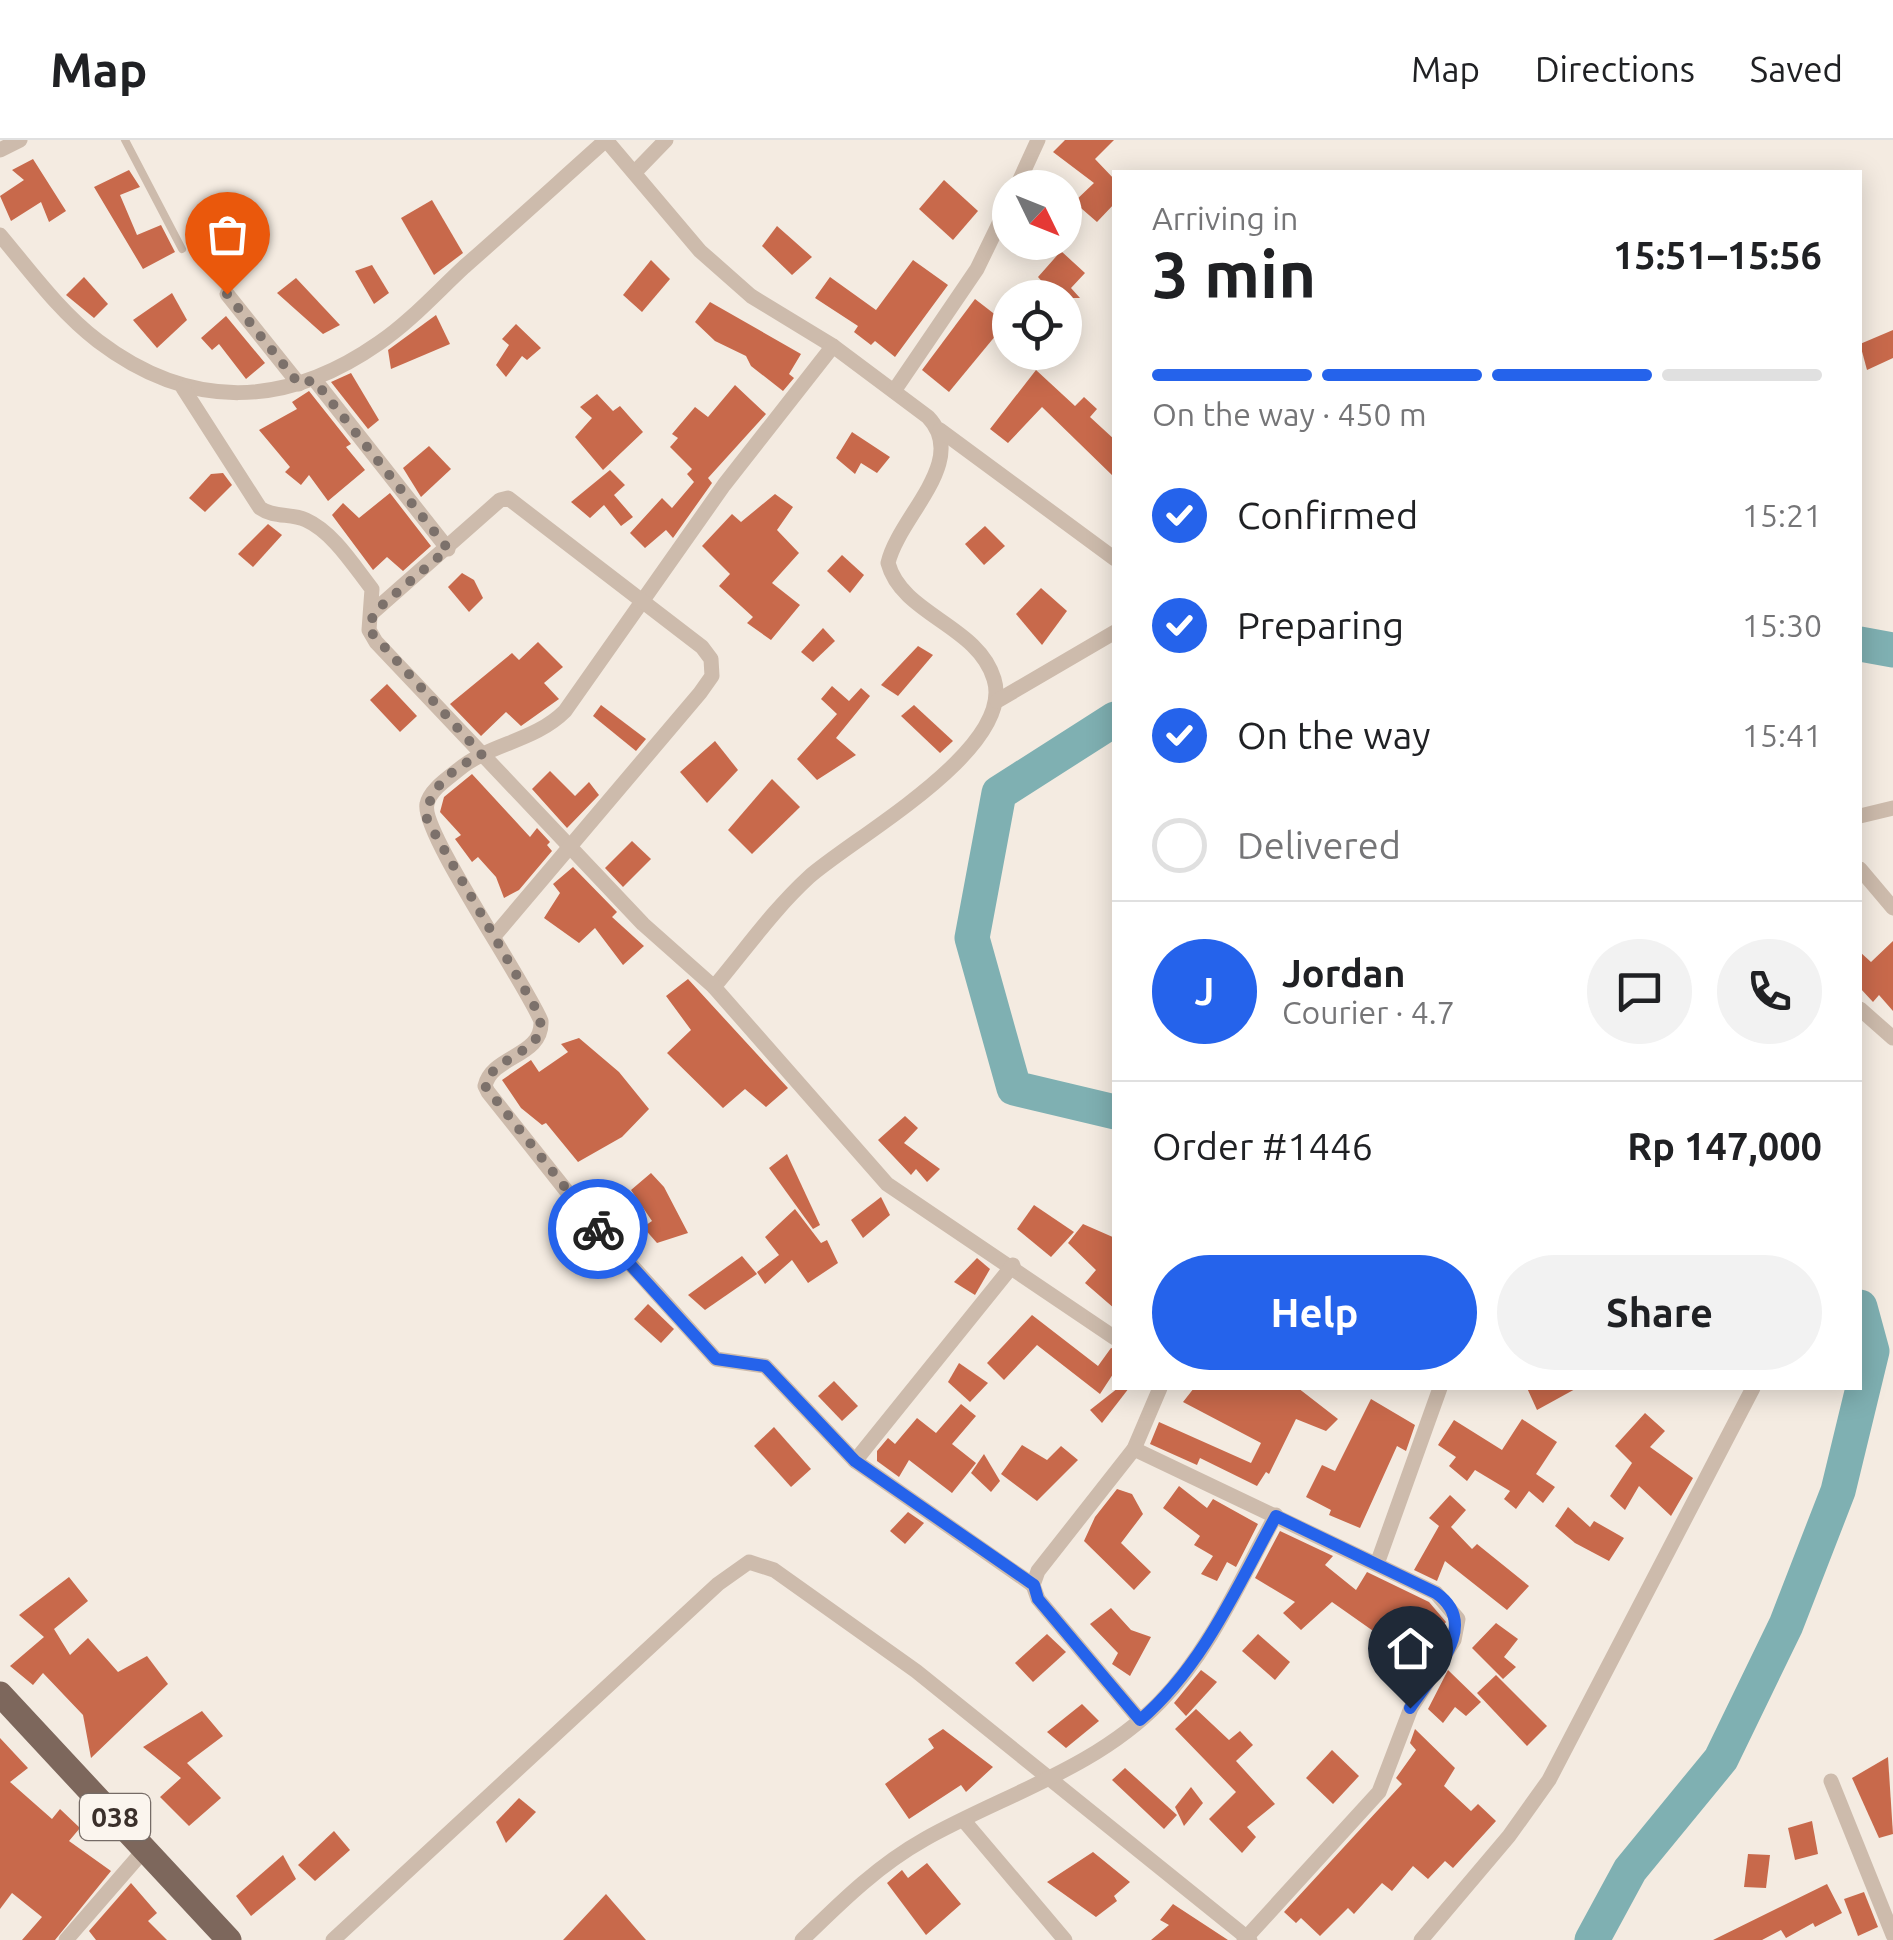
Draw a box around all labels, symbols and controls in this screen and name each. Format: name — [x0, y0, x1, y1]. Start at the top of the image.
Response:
text: Map — [50, 42, 148, 96]
text: Map — [1411, 49, 1480, 89]
text: Directions — [1535, 49, 1695, 89]
text: Saved — [1750, 49, 1843, 89]
north arrow — [992, 170, 1082, 260]
map controls — [992, 170, 1082, 370]
pin — [185, 192, 270, 295]
text: Arriving in — [1152, 200, 1298, 236]
icon: bag — [200, 207, 255, 262]
text: 15:51–15:56 — [1613, 234, 1822, 276]
text: 3 min — [1152, 237, 1316, 310]
button: locate — [992, 280, 1082, 370]
text: On the way · 450 m — [1152, 396, 1427, 432]
icon: check — [1152, 488, 1207, 543]
text: Confirmed — [1237, 494, 1418, 536]
text: 15:21 — [1742, 497, 1822, 533]
icon: check — [1152, 598, 1207, 653]
text: Preparing — [1237, 604, 1404, 646]
text: 15:30 — [1742, 607, 1822, 643]
icon: check — [1152, 708, 1207, 763]
text: On the way — [1237, 714, 1430, 756]
text: 15:41 — [1742, 717, 1822, 753]
text: Delivered — [1237, 824, 1401, 866]
button: chat — [1587, 939, 1692, 1044]
button: phone — [1717, 939, 1822, 1044]
text: Jordan — [1282, 952, 1406, 994]
text: J — [1195, 970, 1214, 1012]
text: Courier · 4.7 — [1282, 994, 1455, 1030]
text: Order #1446 — [1152, 1125, 1373, 1167]
text: Rp 147,000 — [1627, 1125, 1822, 1167]
courier — [548, 1179, 648, 1279]
icon: bike — [571, 1202, 626, 1257]
button: Help — [1152, 1255, 1477, 1370]
button: Share — [1497, 1255, 1822, 1370]
pin — [1368, 1606, 1453, 1709]
icon: home — [1383, 1621, 1438, 1676]
road number: 038 — [80, 1794, 150, 1840]

